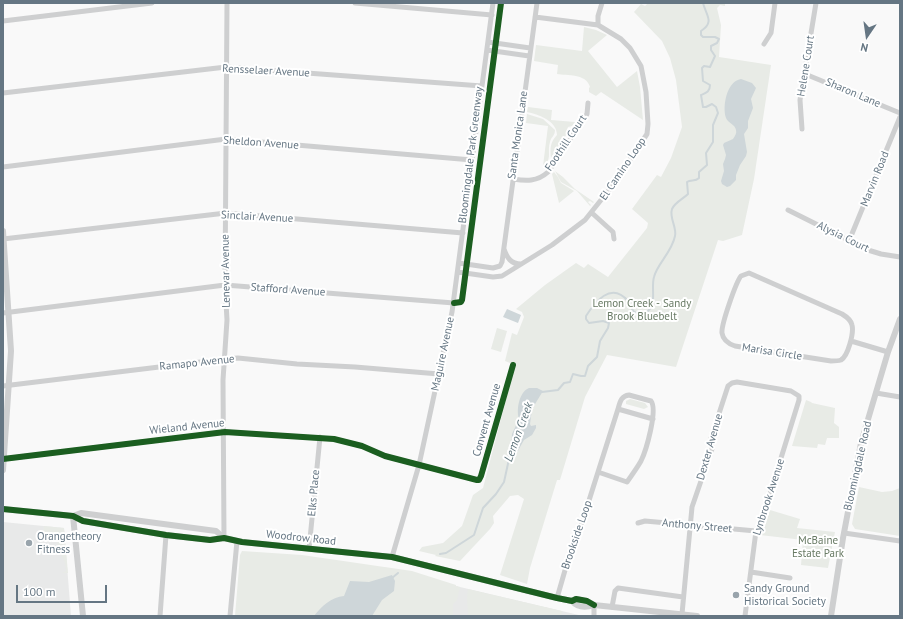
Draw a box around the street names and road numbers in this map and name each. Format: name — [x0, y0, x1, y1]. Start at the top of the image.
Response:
street label: Helene Court — [795, 34, 817, 98]
street label: Rensselaer Avenue — [222, 62, 310, 80]
street label: Sharon Lane — [824, 76, 882, 110]
street label: Bloomingdale Park Greenway — [456, 86, 486, 224]
street label: Santa Monica Lane — [505, 90, 531, 180]
street label: Foothill Court — [542, 112, 590, 174]
street label: Sheldon Avenue — [223, 134, 299, 152]
street label: El Camino Loop — [597, 135, 649, 203]
street label: Marvin Road — [858, 149, 892, 209]
street label: Sinclair Avenue — [220, 209, 294, 225]
street label: Alysia Court — [815, 219, 871, 255]
street label: Lenevar Avenue — [219, 234, 233, 308]
street label: Stafford Avenue — [250, 281, 326, 299]
street label: Maguire Avenue — [429, 316, 457, 392]
street label: Marisa Circle — [741, 341, 803, 363]
street label: Ramapo Avenue — [159, 352, 235, 374]
street label: Convent Avenue — [470, 382, 504, 458]
street label: Dexter Avenue — [694, 412, 726, 482]
street label: Wieland Avenue — [149, 416, 225, 438]
street label: Bloomingdale Road — [841, 420, 875, 512]
street label: Lynbrook Avenue — [750, 457, 788, 537]
street label: Elks Place — [305, 469, 323, 517]
street label: Brookside Loop — [559, 499, 595, 571]
street label: Anthony Street — [661, 516, 733, 536]
street label: Woodrow Road — [265, 528, 337, 548]

